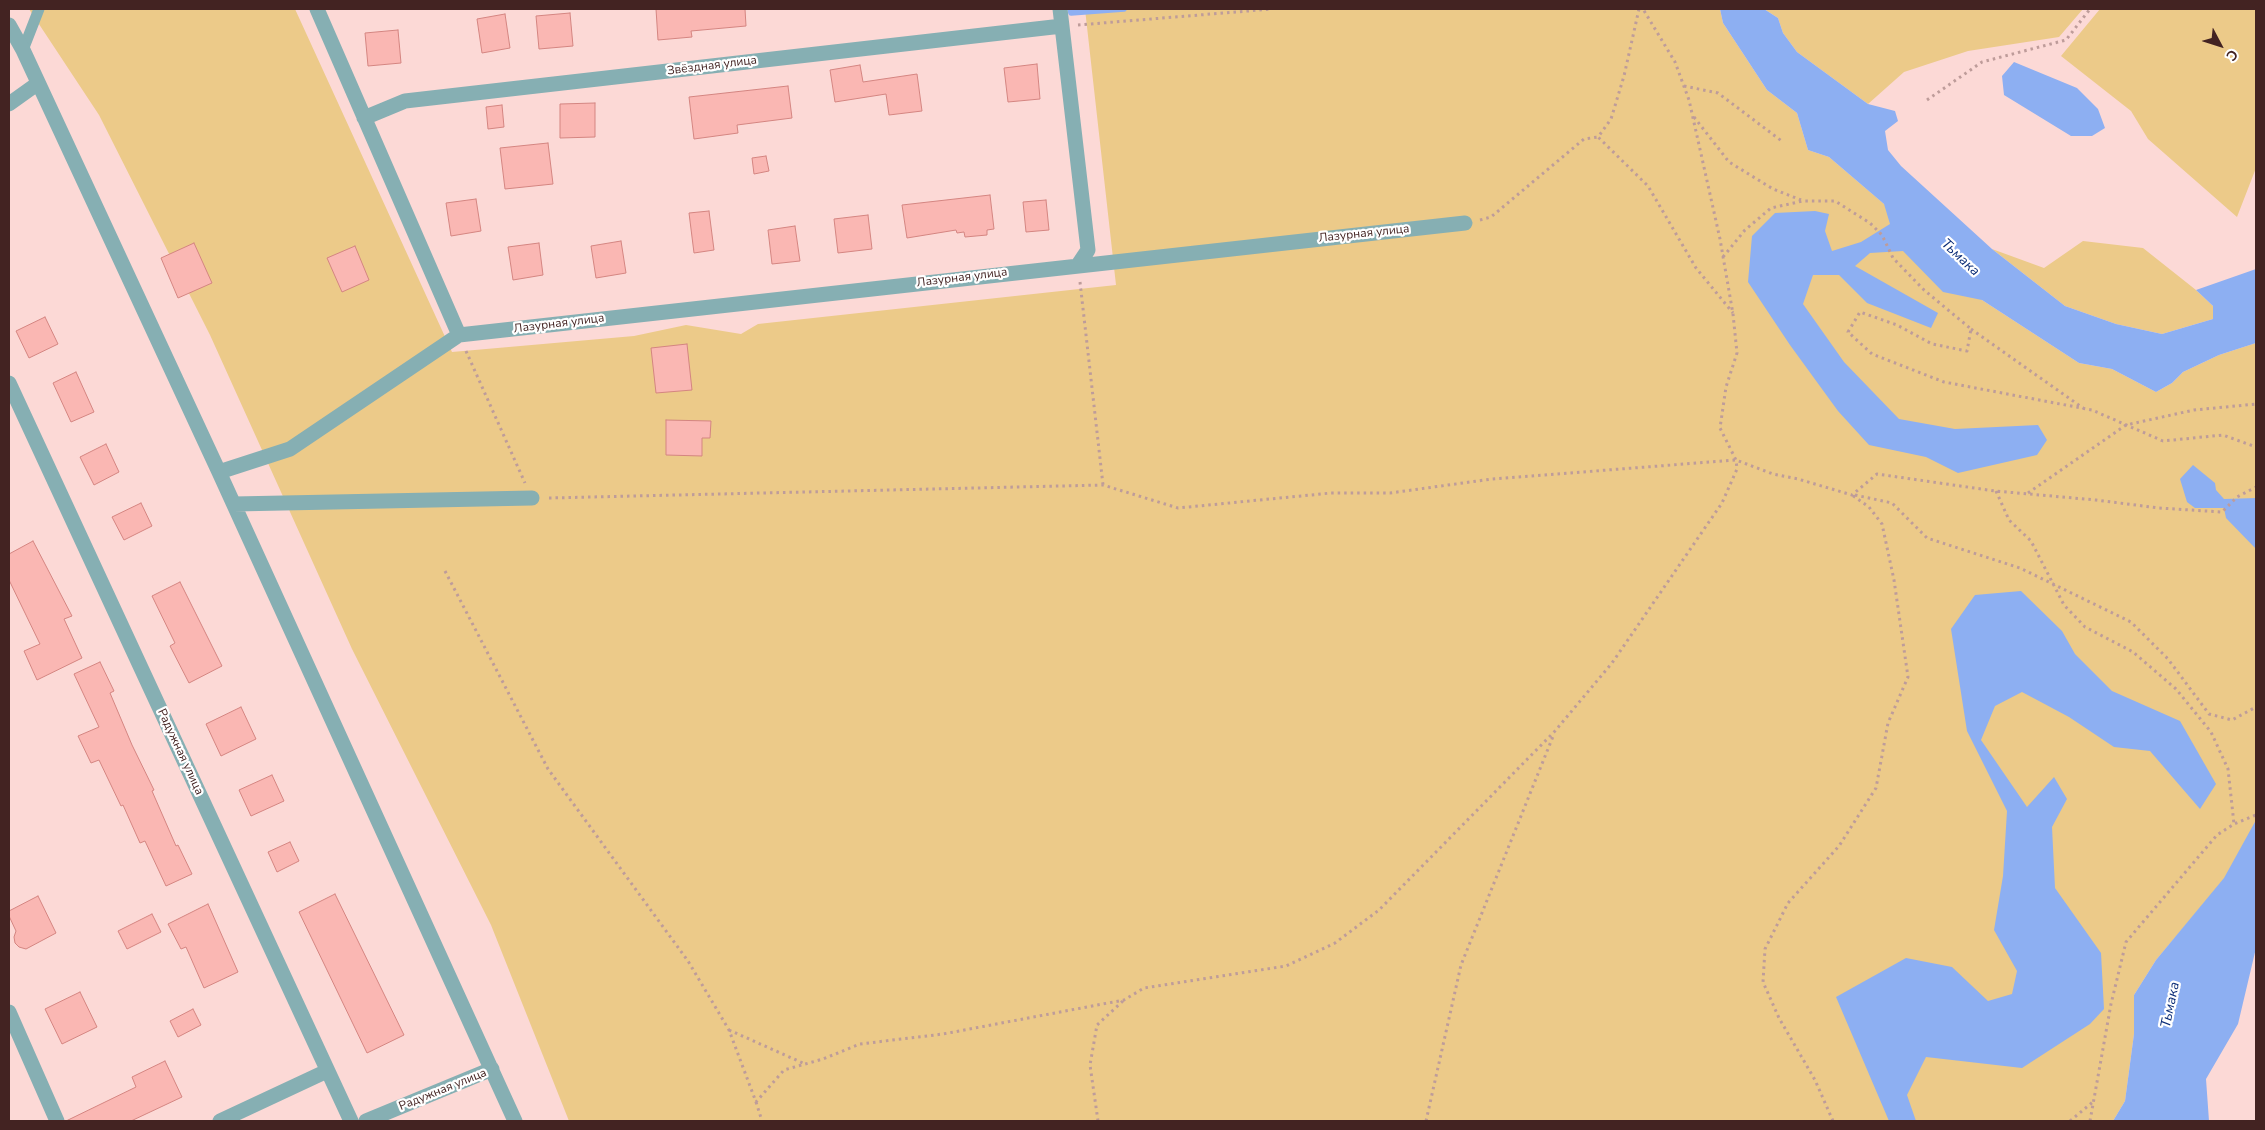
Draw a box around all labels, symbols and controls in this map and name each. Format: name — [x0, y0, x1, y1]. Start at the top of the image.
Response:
north arrow — [2195, 20, 2245, 70]
text: С — [2222, 45, 2242, 65]
street label: Звёздная улица — [666, 53, 758, 79]
street label: Лазурная улица — [1318, 222, 1410, 246]
water label: Тьмака — [1937, 236, 1983, 280]
street label: Лазурная улица — [916, 265, 1008, 291]
street label: Лазурная улица — [513, 311, 605, 337]
street label: Радужная улица — [154, 707, 206, 797]
water label: Тьмака — [2158, 980, 2184, 1030]
street label: Радужная улица — [397, 1066, 489, 1114]

